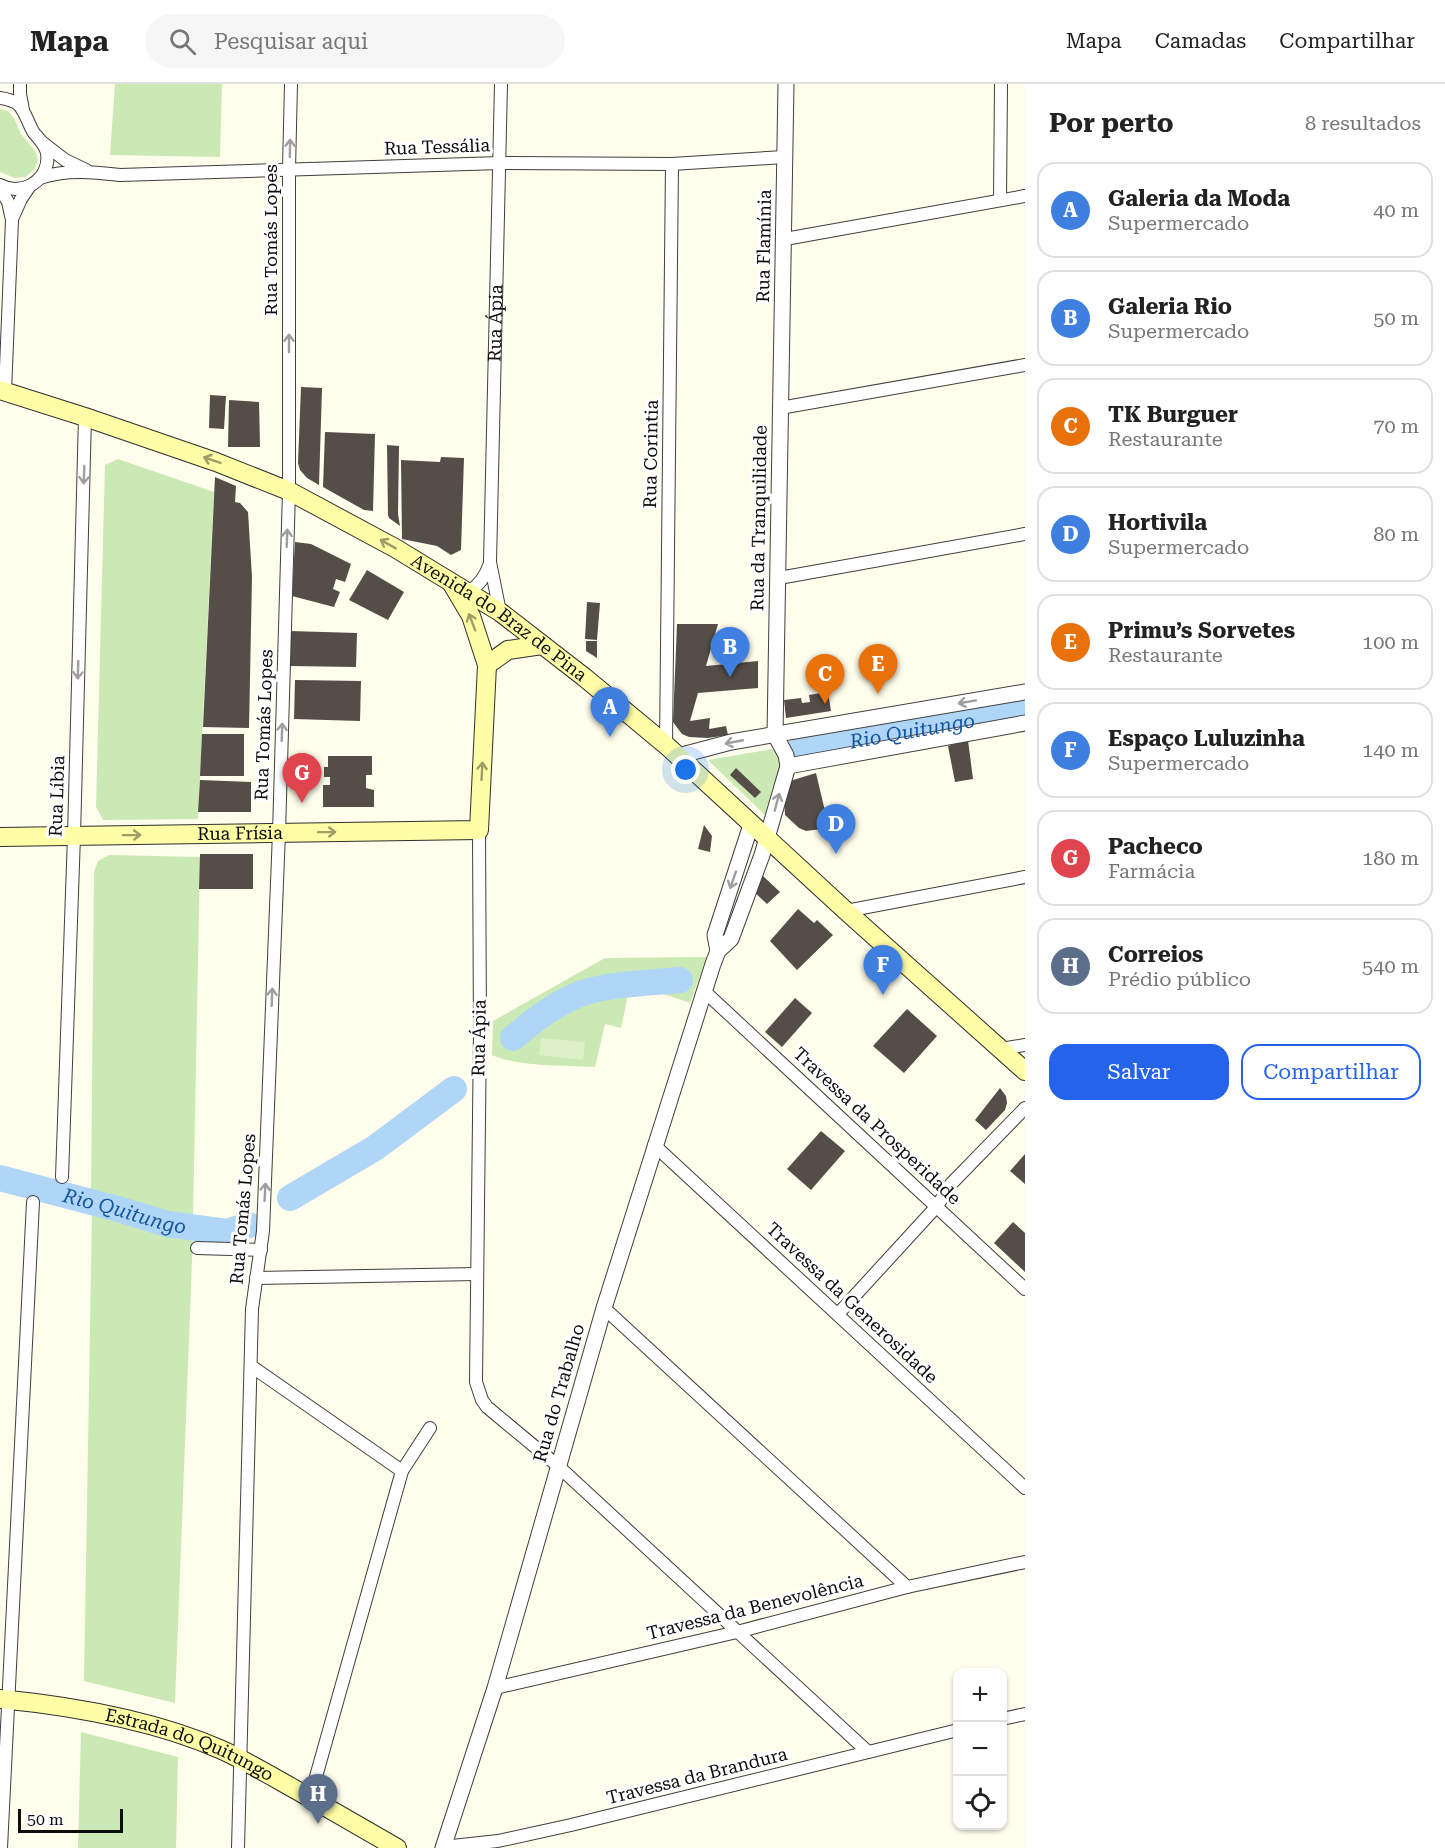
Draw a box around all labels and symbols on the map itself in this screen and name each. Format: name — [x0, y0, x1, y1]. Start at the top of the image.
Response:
street label: Rua Tessália — [384, 134, 491, 159]
one-way arrow — [284, 138, 296, 158]
street label: Rua Tomás Lopes — [260, 164, 281, 316]
street label: Rua Flamínia — [752, 189, 775, 303]
street label: Rua Ápia — [484, 284, 506, 362]
one-way arrow — [283, 333, 295, 353]
street label: Rua Corintia — [639, 399, 662, 509]
street label: Rua da Tranquilidade — [746, 425, 771, 611]
one-way arrow — [203, 454, 222, 465]
one-way arrow — [78, 465, 90, 485]
one-way arrow — [282, 528, 293, 548]
one-way arrow — [379, 538, 397, 549]
street label: Avenida do Braz de Pina — [408, 549, 592, 686]
one-way arrow — [466, 613, 477, 632]
pin: B — [710, 628, 750, 677]
pin: E — [858, 644, 898, 694]
street label: Rua Tomás Lopes — [250, 649, 277, 801]
pin: C — [806, 654, 844, 704]
one-way arrow — [73, 660, 84, 680]
pin: A — [590, 688, 630, 737]
one-way arrow — [958, 697, 978, 708]
water label: Rio Quitungo — [847, 708, 977, 754]
one-way arrow — [276, 723, 288, 743]
one-way arrow — [724, 737, 744, 748]
pin: G — [282, 754, 322, 803]
street label: Rua Líbia — [45, 755, 68, 837]
your location — [671, 755, 700, 784]
one-way arrow — [476, 762, 487, 782]
one-way arrow — [772, 793, 783, 812]
pin: D — [816, 804, 856, 854]
street label: Rua Frísia — [197, 822, 283, 844]
one-way arrow — [317, 826, 337, 838]
one-way arrow — [122, 829, 142, 841]
one-way arrow — [727, 870, 738, 889]
pin: F — [864, 946, 902, 995]
one-way arrow — [266, 987, 278, 1007]
street label: Rua Ápia — [467, 999, 490, 1077]
street label: Travessa da Prosperidade — [789, 1043, 965, 1209]
street label: Rua Tomás Lopes — [225, 1133, 260, 1285]
one-way arrow — [259, 1182, 270, 1202]
water label: Rio Quitungo — [59, 1183, 188, 1238]
street label: Travessa da Generosidade — [762, 1218, 942, 1388]
street label: Rua do Trabalho — [529, 1321, 588, 1465]
street label: Travessa da Benevolência — [644, 1569, 866, 1644]
street label: Estrada do Quitungo — [103, 1704, 278, 1785]
street label: Travessa da Brandura — [604, 1743, 790, 1808]
pin: H — [298, 1774, 338, 1824]
scale bar — [18, 1806, 123, 1834]

